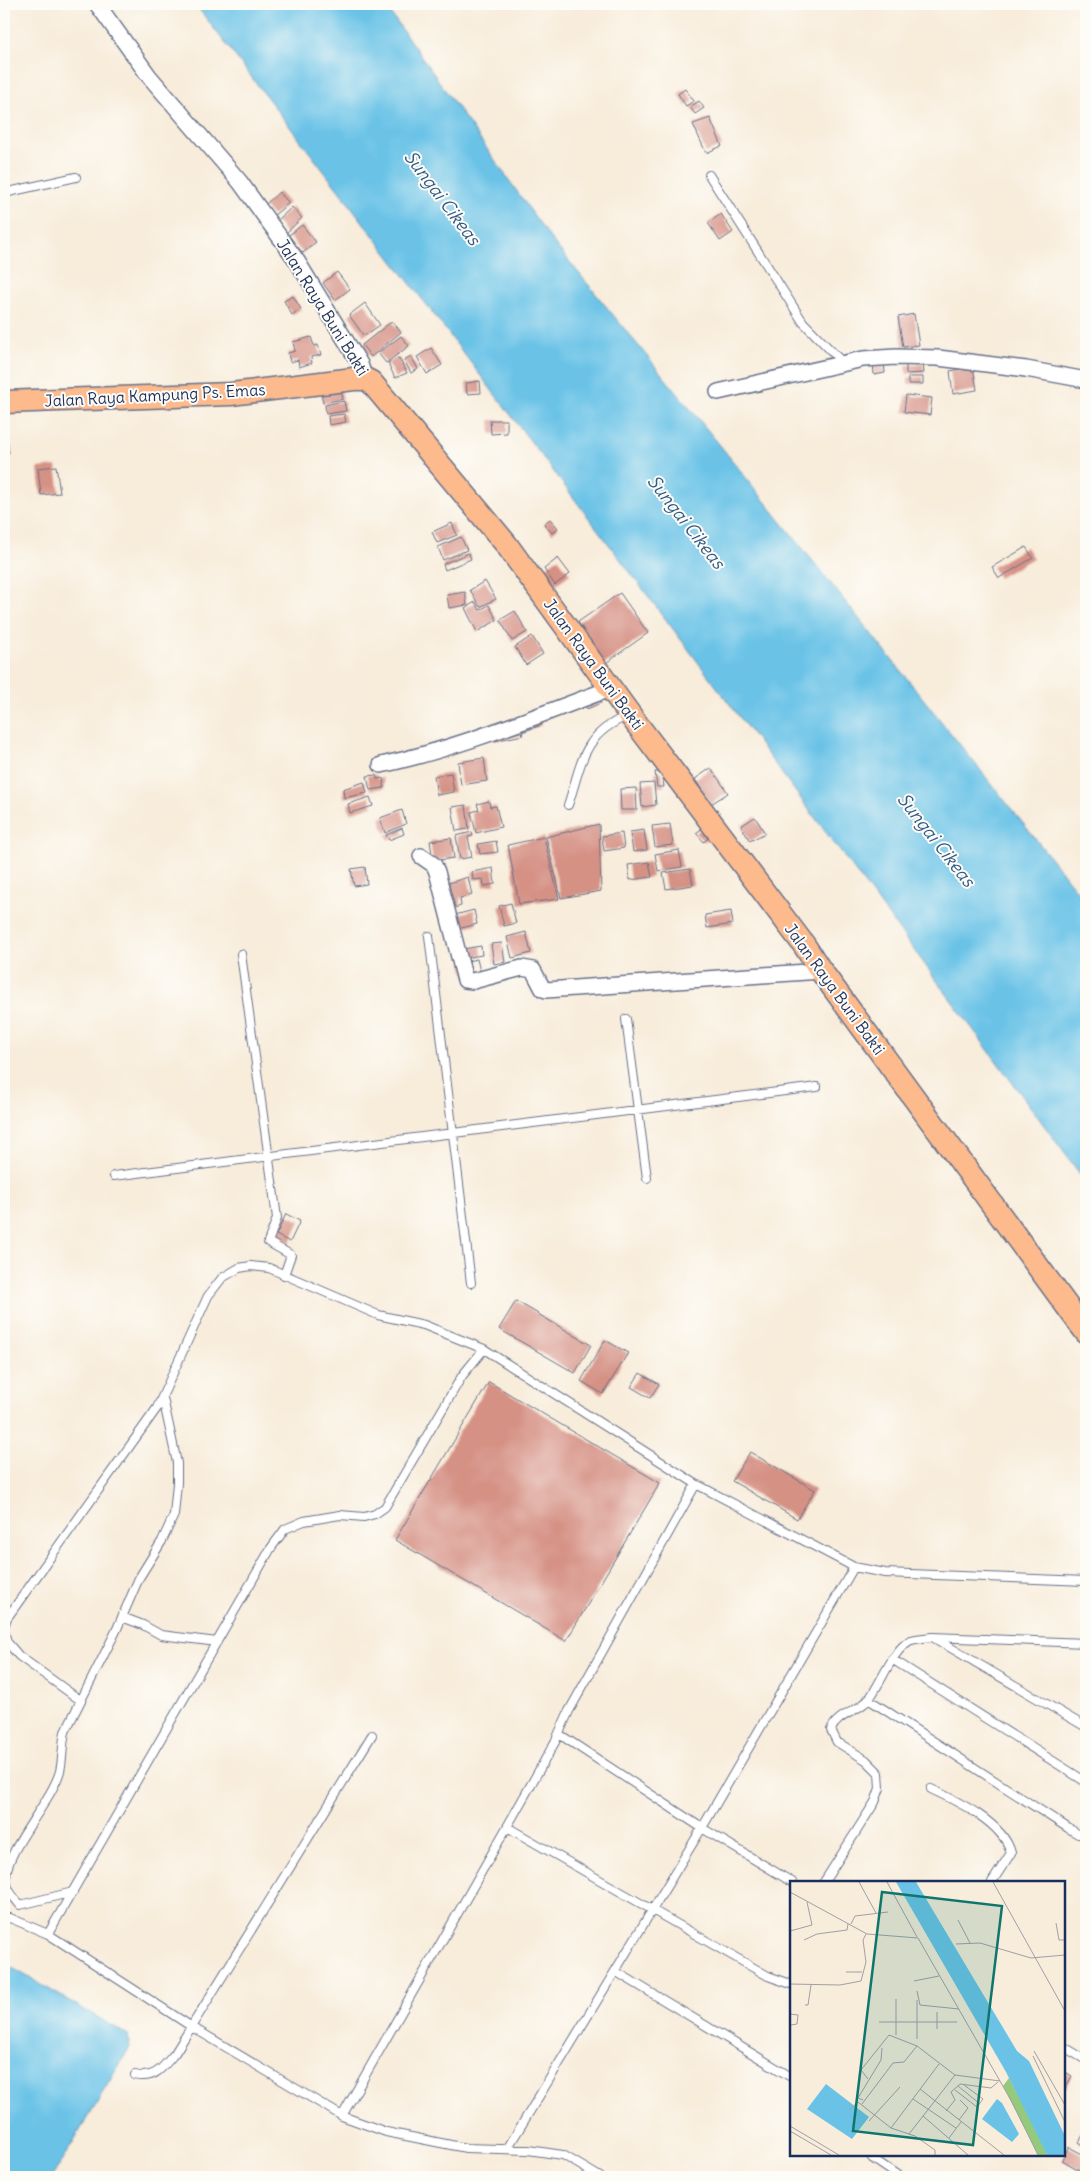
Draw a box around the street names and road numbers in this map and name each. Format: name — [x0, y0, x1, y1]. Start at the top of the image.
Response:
street label: Jalan Raya Buni Bakti — [273, 235, 373, 379]
street label: Jalan Raya Kampung Ps. Emas — [44, 379, 266, 411]
street label: Jalan Raya Buni Bakti — [540, 594, 648, 734]
street label: Jalan Raya Buni Bakti — [781, 919, 889, 1059]

